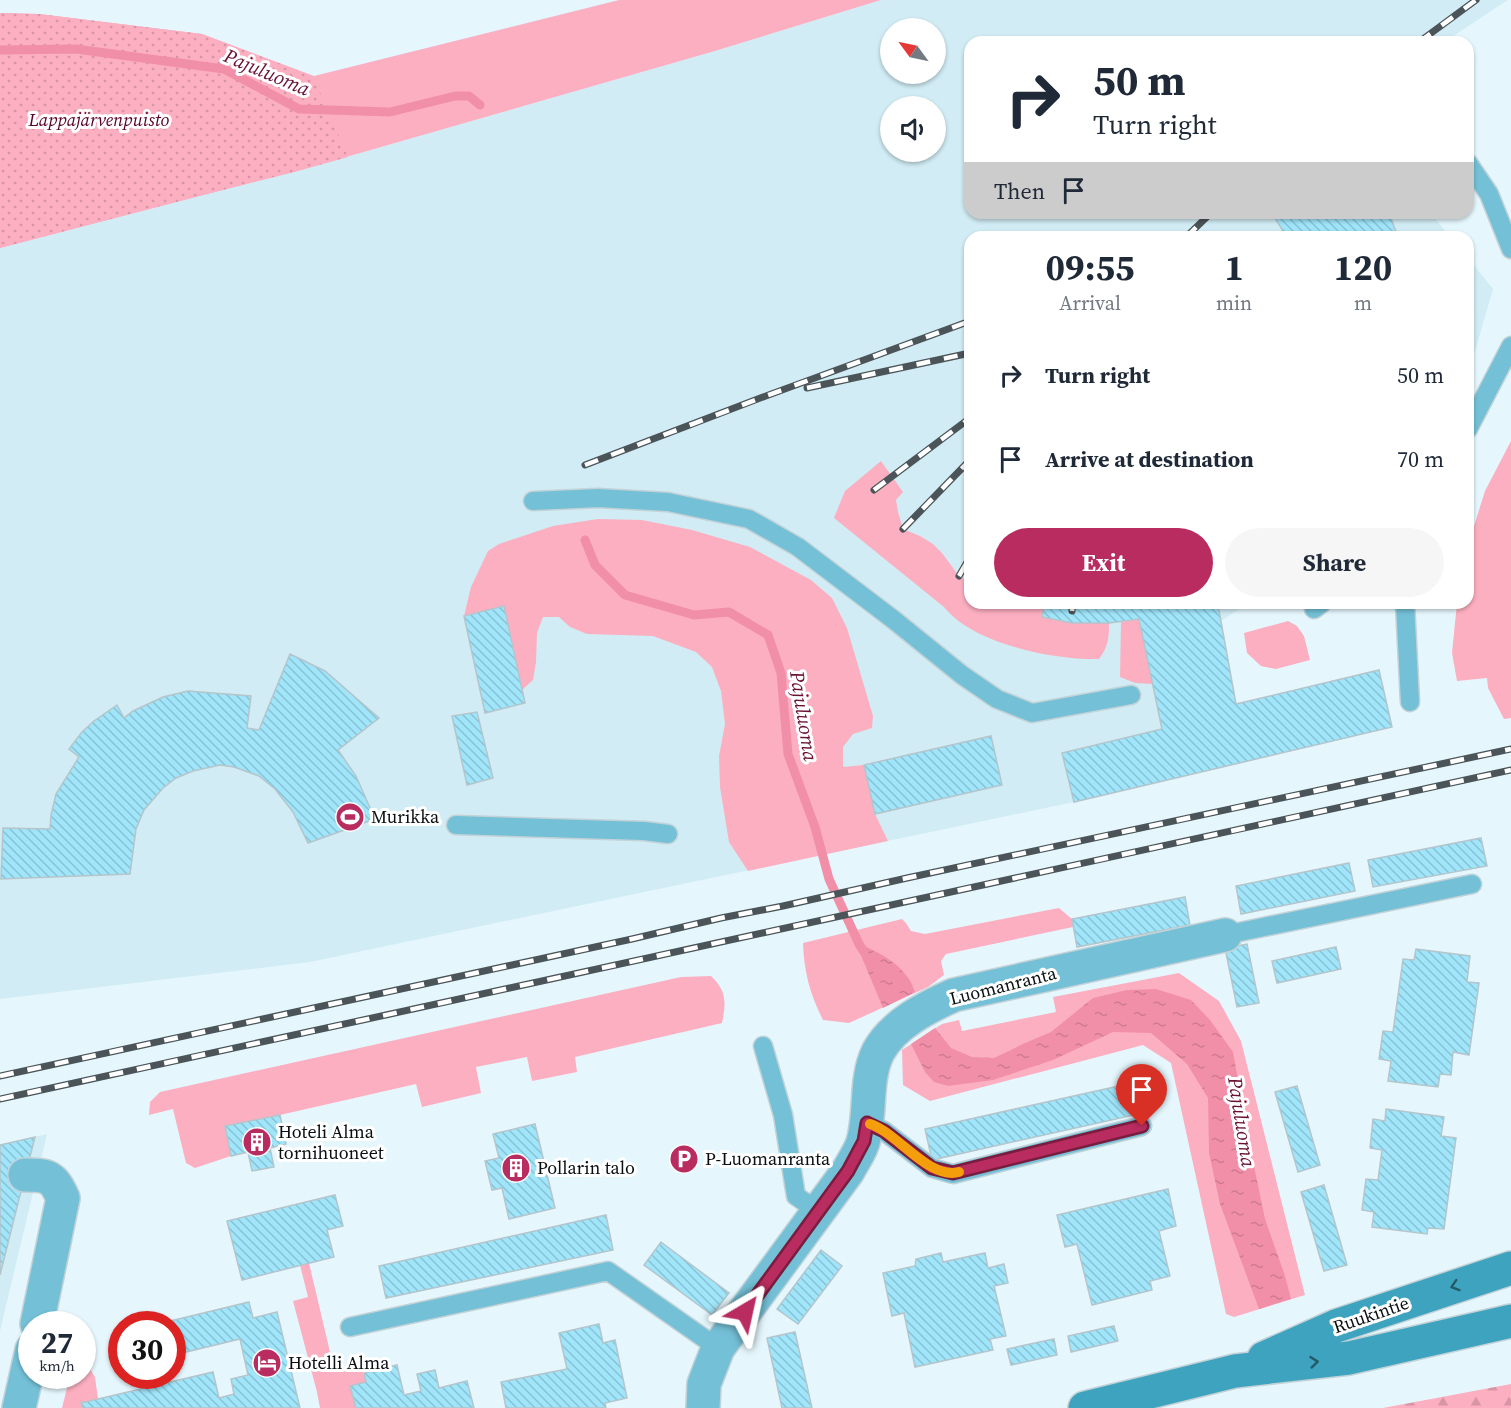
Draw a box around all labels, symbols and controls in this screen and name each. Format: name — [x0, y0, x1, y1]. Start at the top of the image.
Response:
north arrow — [880, 18, 946, 84]
map controls — [880, 18, 946, 162]
water label: Pajuluoma — [219, 41, 315, 103]
text: 50 m — [1093, 51, 1186, 109]
icon: right — [994, 60, 1072, 138]
button: sound — [880, 96, 946, 162]
text: Turn right — [1093, 106, 1217, 143]
park label: Lappajärvenpuisto — [28, 107, 170, 132]
icon: arrive — [1057, 174, 1090, 207]
text: Then — [994, 176, 1045, 206]
text: 09:55 — [1046, 243, 1134, 292]
text: 1 — [1224, 243, 1244, 292]
text: 120 — [1334, 243, 1392, 292]
text: Arrival — [1059, 289, 1121, 317]
text: min — [1216, 289, 1252, 317]
text: m — [1354, 289, 1372, 317]
icon: right — [994, 359, 1027, 392]
text: Turn right — [1045, 360, 1150, 390]
text: 50 m — [1397, 360, 1444, 390]
icon: arrive — [994, 443, 1027, 476]
text: Arrive at destination — [1045, 444, 1254, 474]
text: 70 m — [1397, 444, 1444, 474]
button: Exit — [994, 528, 1213, 597]
button: Share — [1225, 528, 1444, 597]
water label: Pajuluoma — [783, 668, 825, 764]
sports icon: Murikka — [334, 801, 366, 833]
place label: Murikka — [371, 804, 440, 829]
street label: Luomanranta — [947, 960, 1060, 1011]
pin — [1116, 1064, 1167, 1126]
icon: arrive — [1125, 1073, 1158, 1106]
water label: Pajuluoma — [1221, 1074, 1263, 1170]
place label: Hoteli Alma tornihuoneet — [278, 1119, 384, 1165]
building icon: Hoteli Alma tornihuoneet — [241, 1126, 273, 1158]
parking icon: P-Luomanranta — [668, 1143, 700, 1175]
place label: P-Luomanranta — [705, 1146, 831, 1171]
building icon: Pollarin talo — [500, 1152, 532, 1184]
place label: Pollarin talo — [537, 1155, 635, 1180]
one-way arrow — [1451, 1279, 1461, 1291]
position arrow — [713, 1280, 777, 1344]
street label: Ruukintie — [1329, 1290, 1412, 1339]
speed limit sign: 30 — [108, 1311, 186, 1389]
text: 27 — [41, 1322, 73, 1363]
hotel icon: Hotelli Alma — [251, 1347, 283, 1379]
place label: Hotelli Alma — [288, 1350, 390, 1375]
text: km/h — [39, 1355, 75, 1376]
one-way arrow — [1309, 1356, 1318, 1369]

